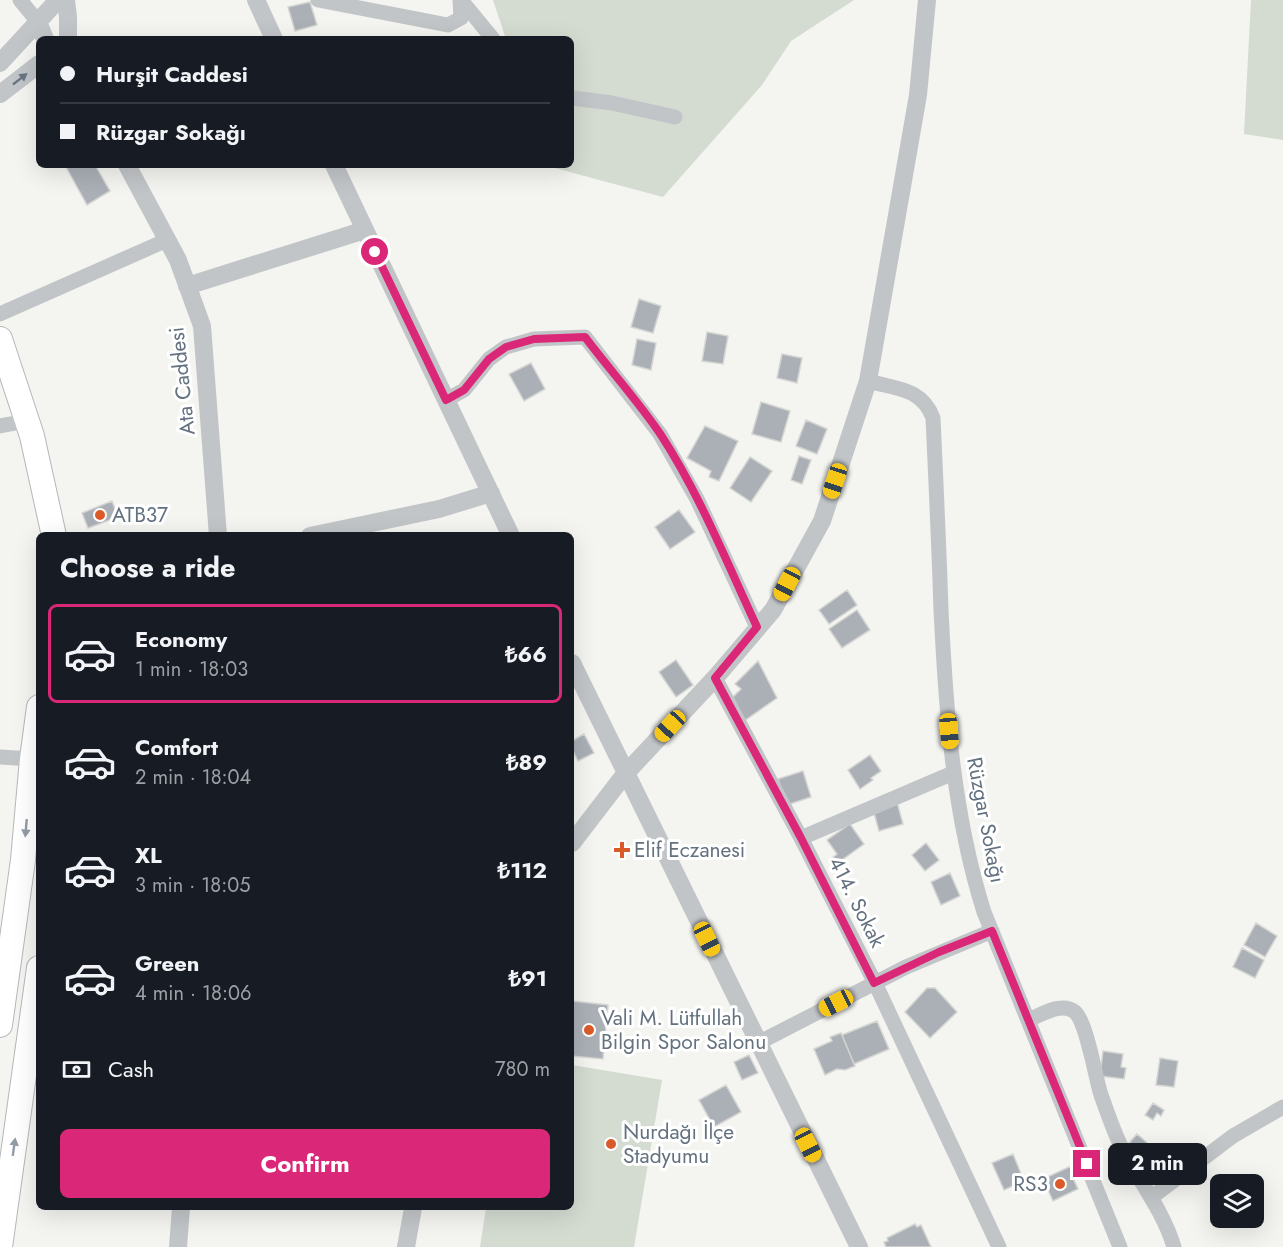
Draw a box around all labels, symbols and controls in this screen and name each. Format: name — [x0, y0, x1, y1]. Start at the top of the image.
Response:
text: Hurşit Caddesi — [96, 58, 248, 90]
one-way arrow — [12, 74, 27, 86]
text: Rüzgar Sokağı — [96, 116, 246, 148]
route start — [361, 238, 388, 265]
street label: Ata Caddesi — [161, 325, 203, 437]
car — [821, 461, 849, 501]
place label: ATB37 — [112, 500, 168, 530]
marker: ATB37 — [93, 508, 107, 522]
text: Choose a ride — [60, 548, 235, 587]
car — [771, 564, 803, 604]
text: Economy — [135, 623, 227, 655]
icon: car — [63, 627, 117, 681]
text: ₺66 — [505, 638, 547, 670]
text: 1 min · 18:03 — [135, 655, 248, 684]
car — [651, 707, 689, 745]
car — [938, 712, 960, 750]
text: Comfort — [135, 731, 218, 763]
icon: car — [63, 735, 117, 789]
text: ₺89 — [506, 746, 547, 778]
street label: Rüzgar Sokağı — [959, 755, 1013, 885]
text: 2 min · 18:04 — [135, 763, 251, 792]
one-way arrow — [21, 819, 31, 838]
place label: Elif Eczanesi — [634, 835, 745, 865]
text: XL — [135, 839, 162, 871]
icon: car — [63, 843, 117, 897]
marker: Elif Eczanesi — [615, 843, 629, 857]
street label: 414. Sokak — [821, 851, 893, 953]
text: ₺112 — [498, 854, 547, 886]
text: 3 min · 18:05 — [135, 871, 250, 900]
car — [691, 919, 723, 959]
text: Green — [135, 947, 199, 979]
icon: car — [63, 951, 117, 1005]
text: ₺91 — [508, 962, 547, 994]
text: 4 min · 18:06 — [135, 979, 251, 1008]
car — [816, 987, 856, 1019]
place label: Vali M. Lütfullah Bilgin Spor Salonu — [601, 1003, 766, 1057]
marker: Vali M. Lütfullah Bilgin Spor Salonu — [582, 1023, 596, 1037]
icon: cash — [60, 1053, 93, 1086]
text: Cash — [108, 1053, 154, 1085]
text: 780 m — [495, 1055, 550, 1084]
place label: Nurdağı İlçe Stadyumu — [623, 1117, 734, 1171]
car — [792, 1125, 824, 1165]
button: Confirm — [60, 1129, 550, 1198]
marker: Nurdağı İlçe Stadyumu — [604, 1137, 618, 1151]
one-way arrow — [10, 1138, 19, 1157]
callout: 2 min — [1108, 1143, 1207, 1185]
text: 2 min — [1131, 1149, 1184, 1178]
route end — [1073, 1150, 1100, 1177]
place label: RS3 — [1013, 1169, 1048, 1199]
map controls — [1210, 1174, 1264, 1228]
button: layers — [1210, 1174, 1264, 1228]
marker: RS3 — [1053, 1177, 1067, 1191]

